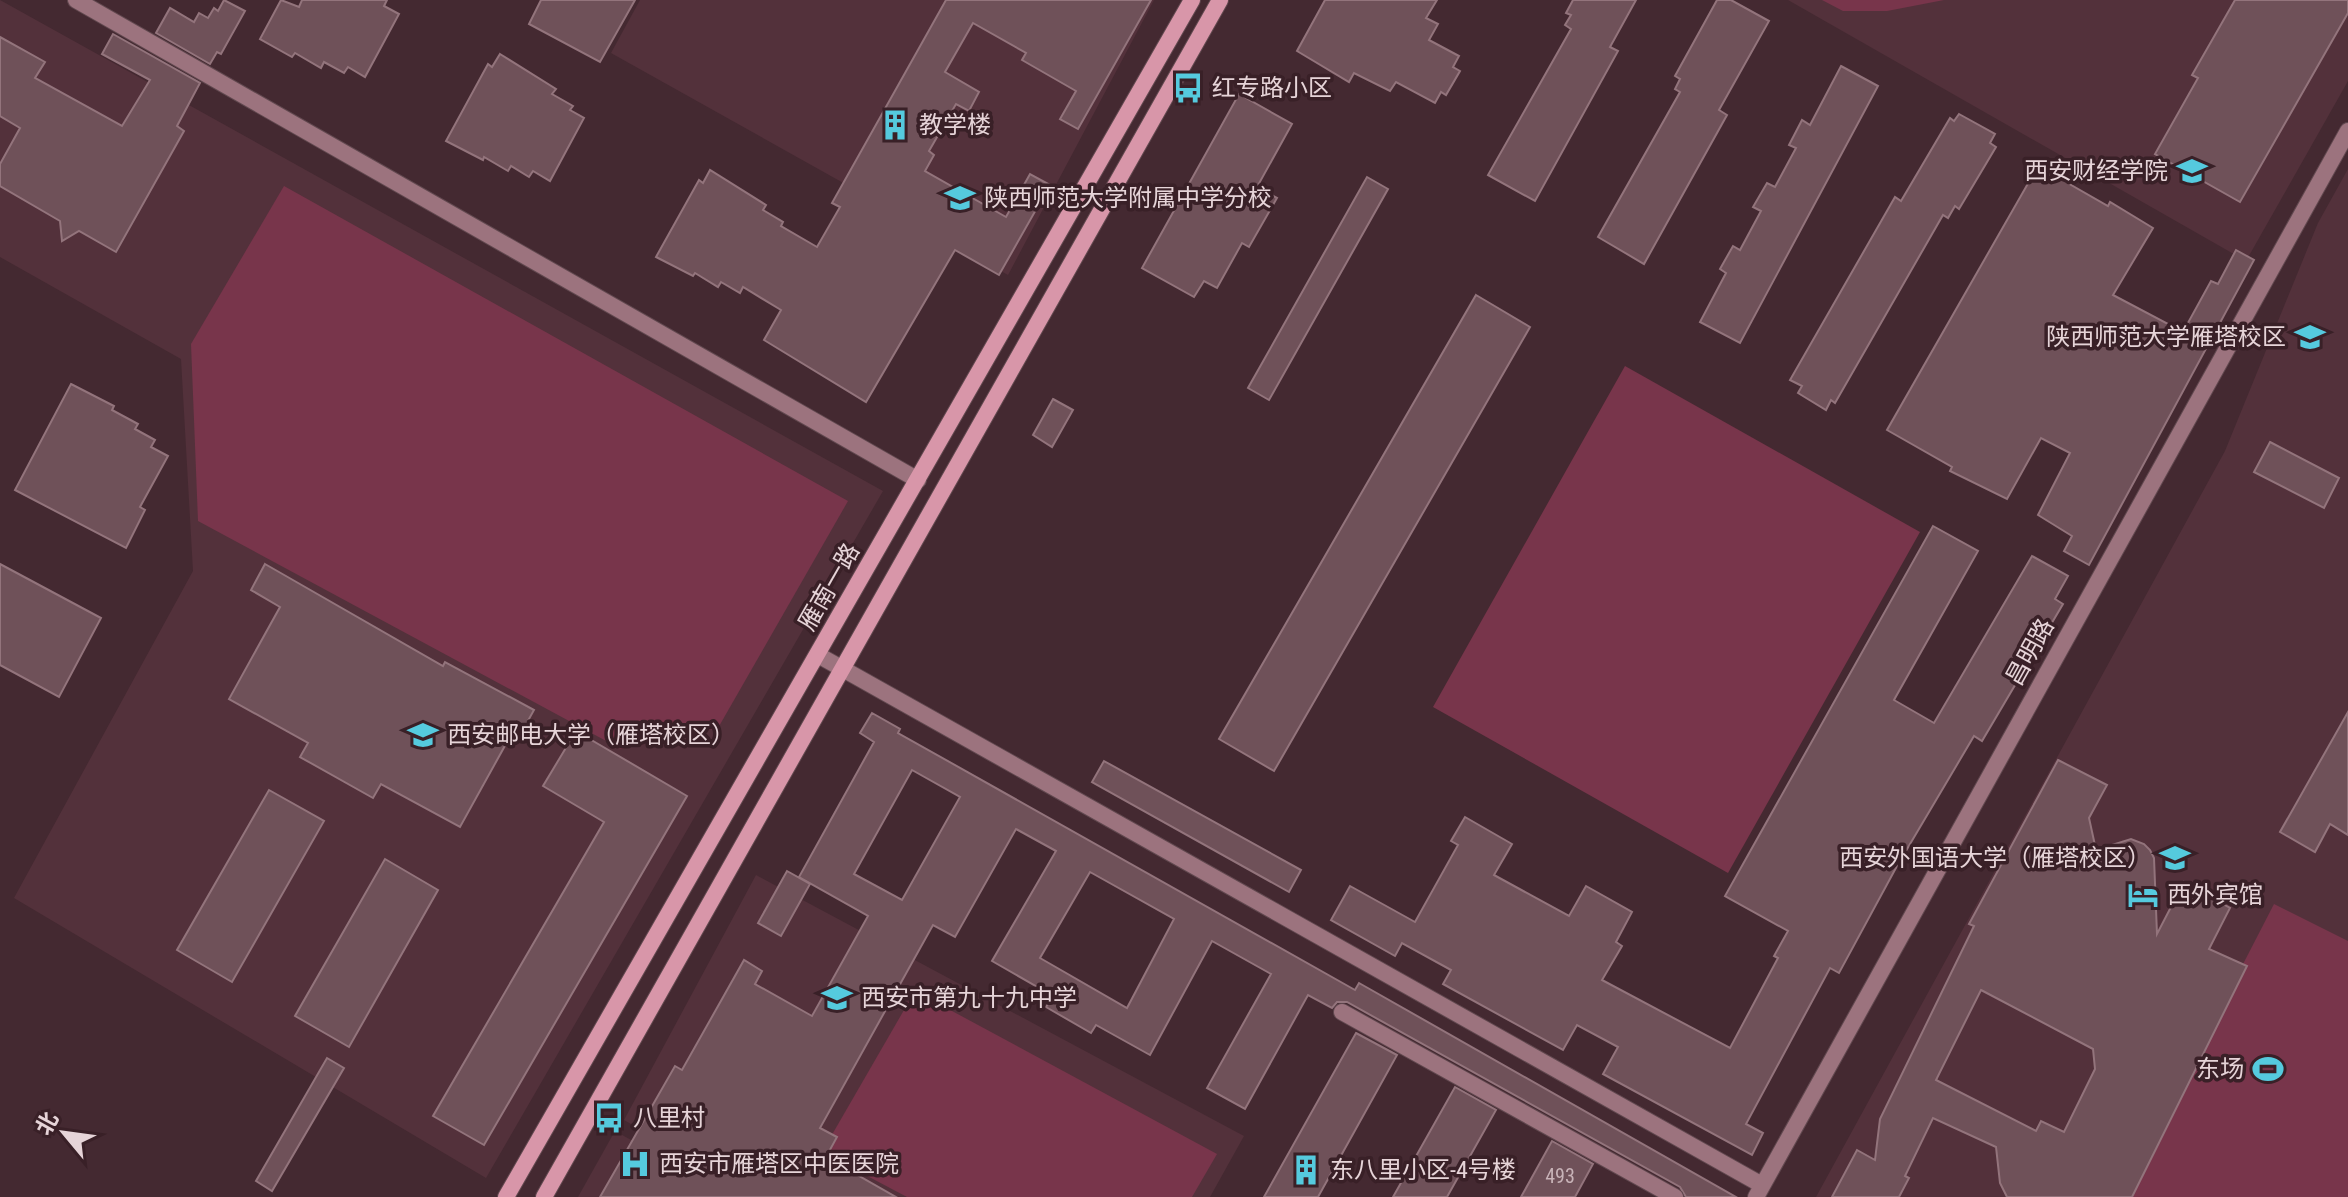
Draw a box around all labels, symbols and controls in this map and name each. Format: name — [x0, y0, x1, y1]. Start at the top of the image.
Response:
bus stop icon: 红专路小区 — [1171, 71, 1205, 105]
place label: 红专路小区 — [1212, 74, 1332, 102]
building icon: 教学楼 — [878, 108, 912, 142]
place label: 教学楼 — [919, 111, 991, 139]
school or university icon: 西安财经学院 — [2175, 154, 2209, 188]
place label: 西安财经学院 — [2024, 157, 2168, 185]
school or university icon: 陕西师范大学附属中学分校 — [943, 181, 977, 215]
place label: 陕西师范大学附属中学分校 — [984, 184, 1272, 212]
school or university icon: 陕西师范大学雁塔校区 — [2293, 320, 2327, 354]
place label: 陕西师范大学雁塔校区 — [2046, 323, 2286, 351]
street label: 雁南一路 — [793, 538, 865, 636]
street label: 昌明路 — [2000, 614, 2060, 690]
school or university icon: 西安邮电大学（雁塔校区） — [406, 718, 440, 752]
place label: 西安邮电大学（雁塔校区） — [447, 721, 735, 749]
school or university icon: 西安外国语大学（雁塔校区） — [2158, 841, 2192, 875]
place label: 西安外国语大学（雁塔校区） — [1839, 844, 2151, 872]
hotel icon: 西外宾馆 — [2126, 878, 2160, 912]
place label: 西外宾馆 — [2167, 881, 2263, 909]
school or university icon: 西安市第九十九中学 — [820, 981, 854, 1015]
place label: 西安市第九十九中学 — [861, 984, 1077, 1012]
sports icon: 东场 — [2251, 1052, 2285, 1086]
place label: 东场 — [2196, 1055, 2244, 1083]
north arrow — [24, 1093, 104, 1173]
bus stop icon: 八里村 — [592, 1101, 626, 1135]
place label: 八里村 — [633, 1104, 705, 1132]
text: 北 — [31, 1108, 63, 1139]
hospital icon: 西安市雁塔区中医医院 — [618, 1147, 652, 1181]
place label: 西安市雁塔区中医医院 — [659, 1150, 899, 1178]
building icon: 东八里小区-4号楼 — [1289, 1153, 1323, 1187]
place label: 东八里小区-4号楼 — [1330, 1156, 1516, 1184]
house number: 493 — [1545, 1164, 1575, 1188]

